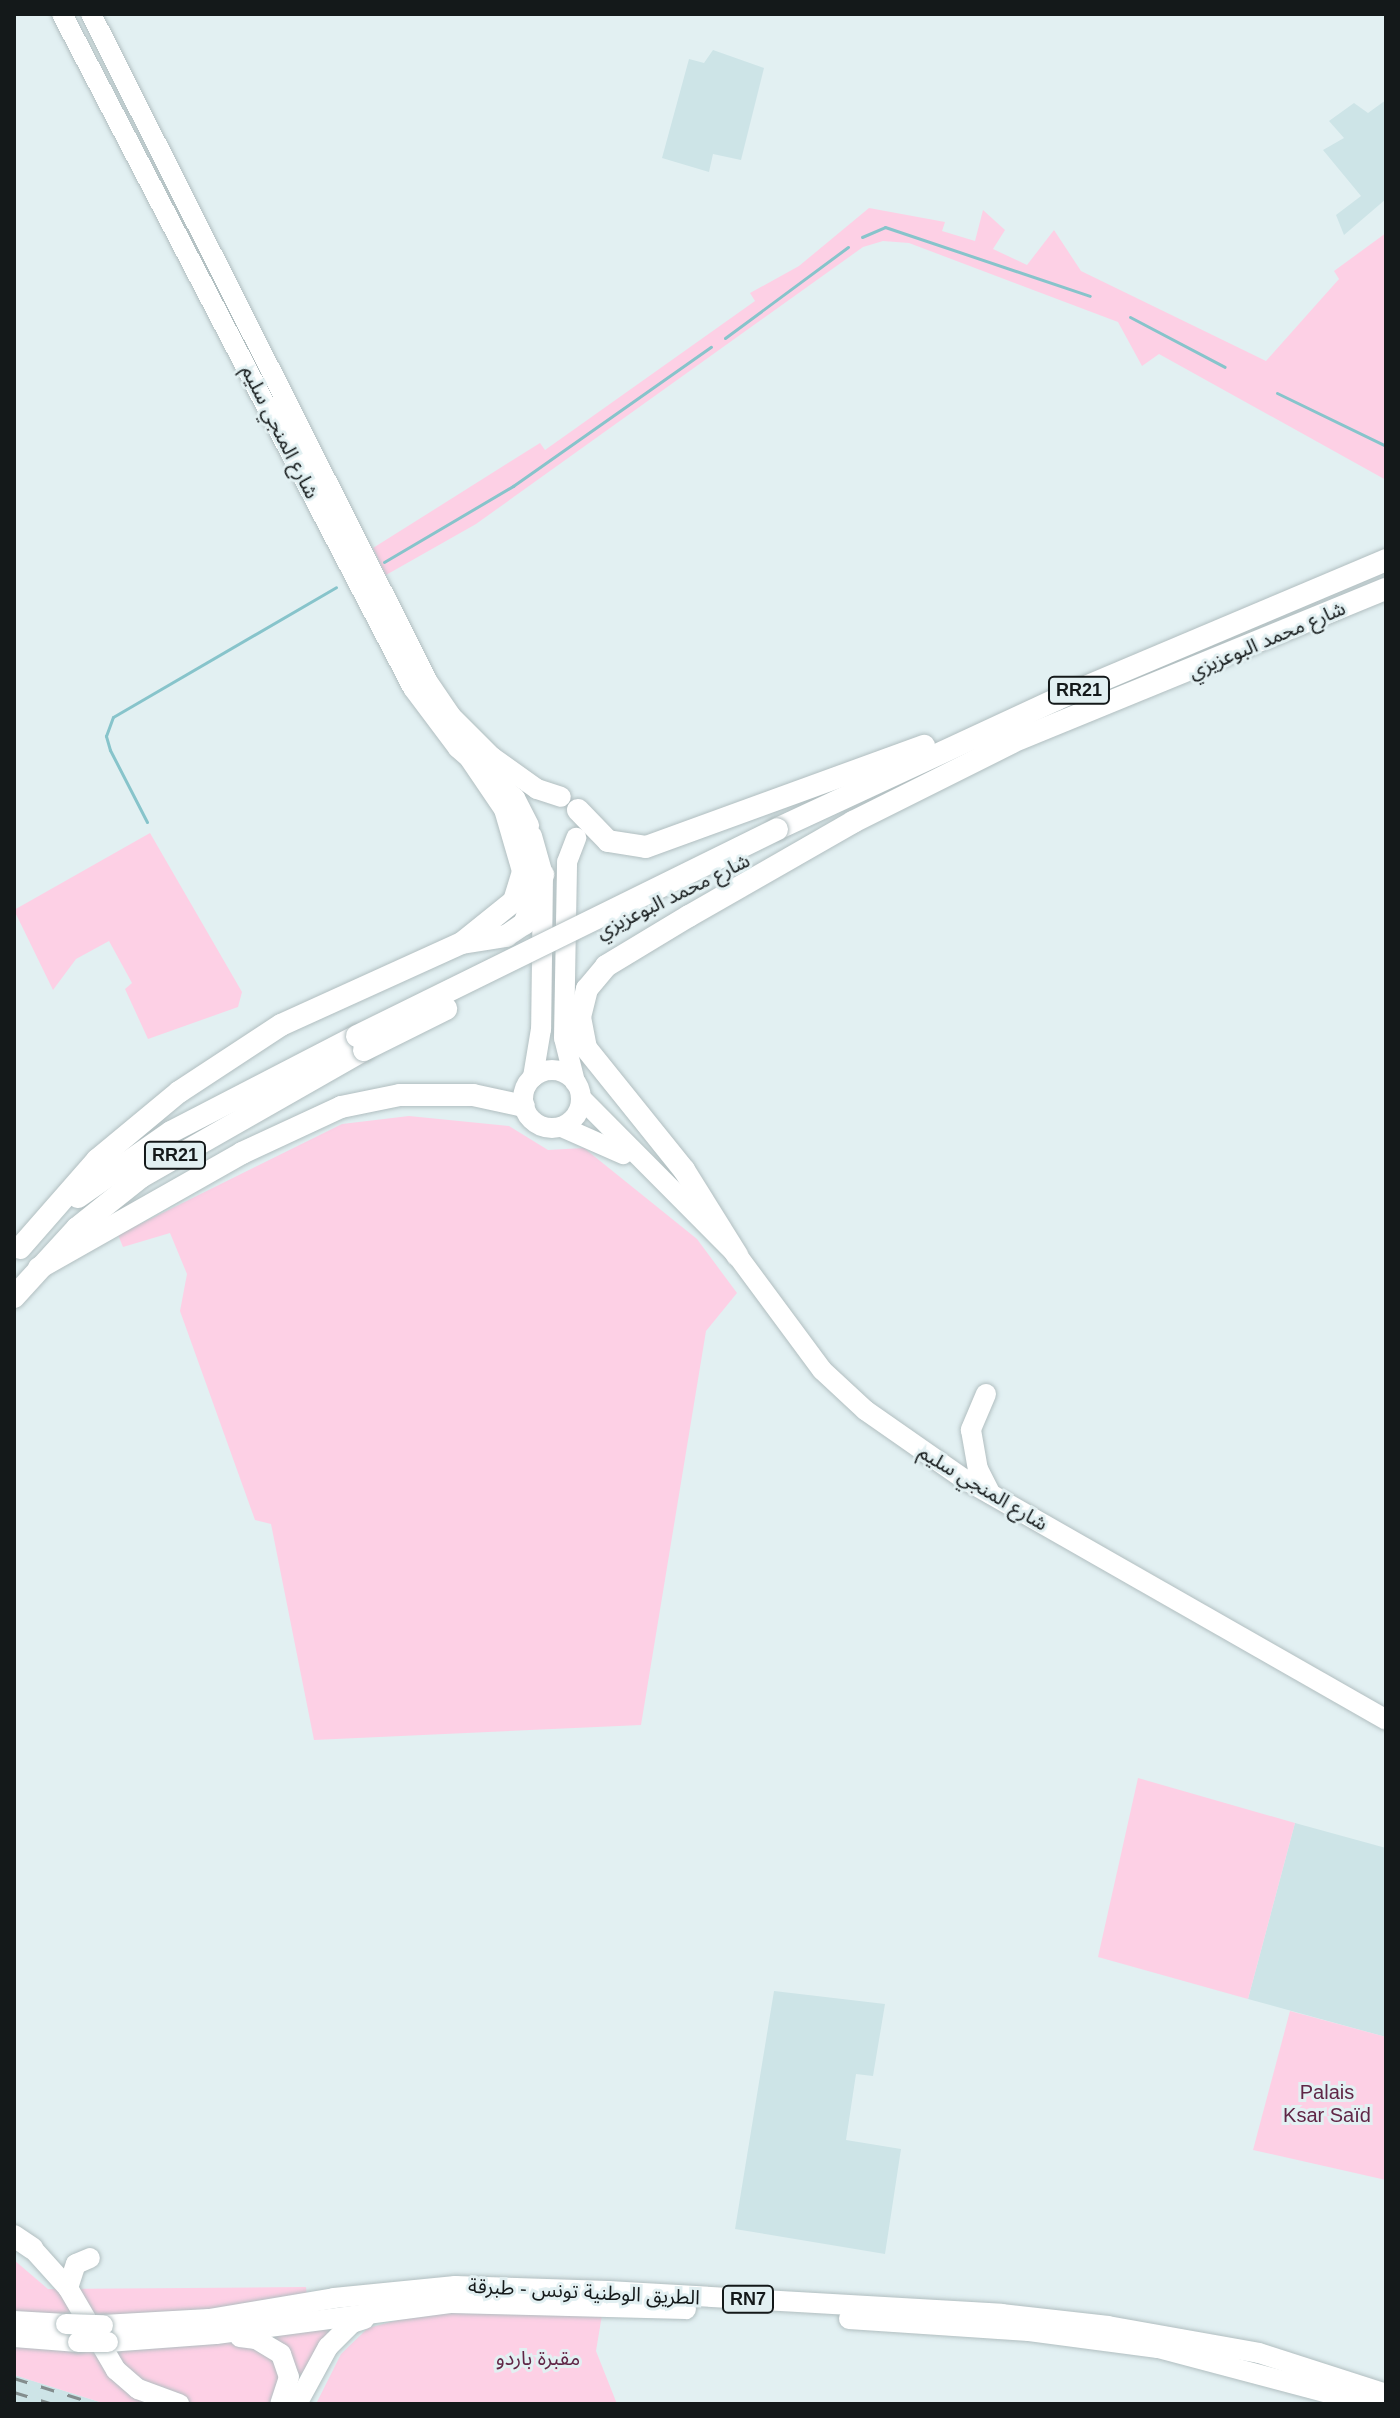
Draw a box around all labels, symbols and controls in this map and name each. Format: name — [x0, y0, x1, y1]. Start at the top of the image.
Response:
street label: شارع المنجي سليم — [236, 361, 324, 503]
street label: شارع محمد البوعزيزي — [1185, 596, 1349, 684]
road number: RR21 — [1047, 676, 1111, 704]
street label: شارع محمد البوعزيزي — [592, 848, 754, 944]
road number: RR21 — [143, 1141, 207, 1169]
street label: شارع المنجي سليم — [914, 1440, 1052, 1536]
park label: Palais Ksar Saïd — [1283, 2080, 1371, 2127]
street label: الطريق الوطنية تونس - طبرقة — [468, 2274, 700, 2310]
road number: RN7 — [720, 2285, 776, 2313]
park label: مقبرة باردو — [496, 2346, 580, 2370]

